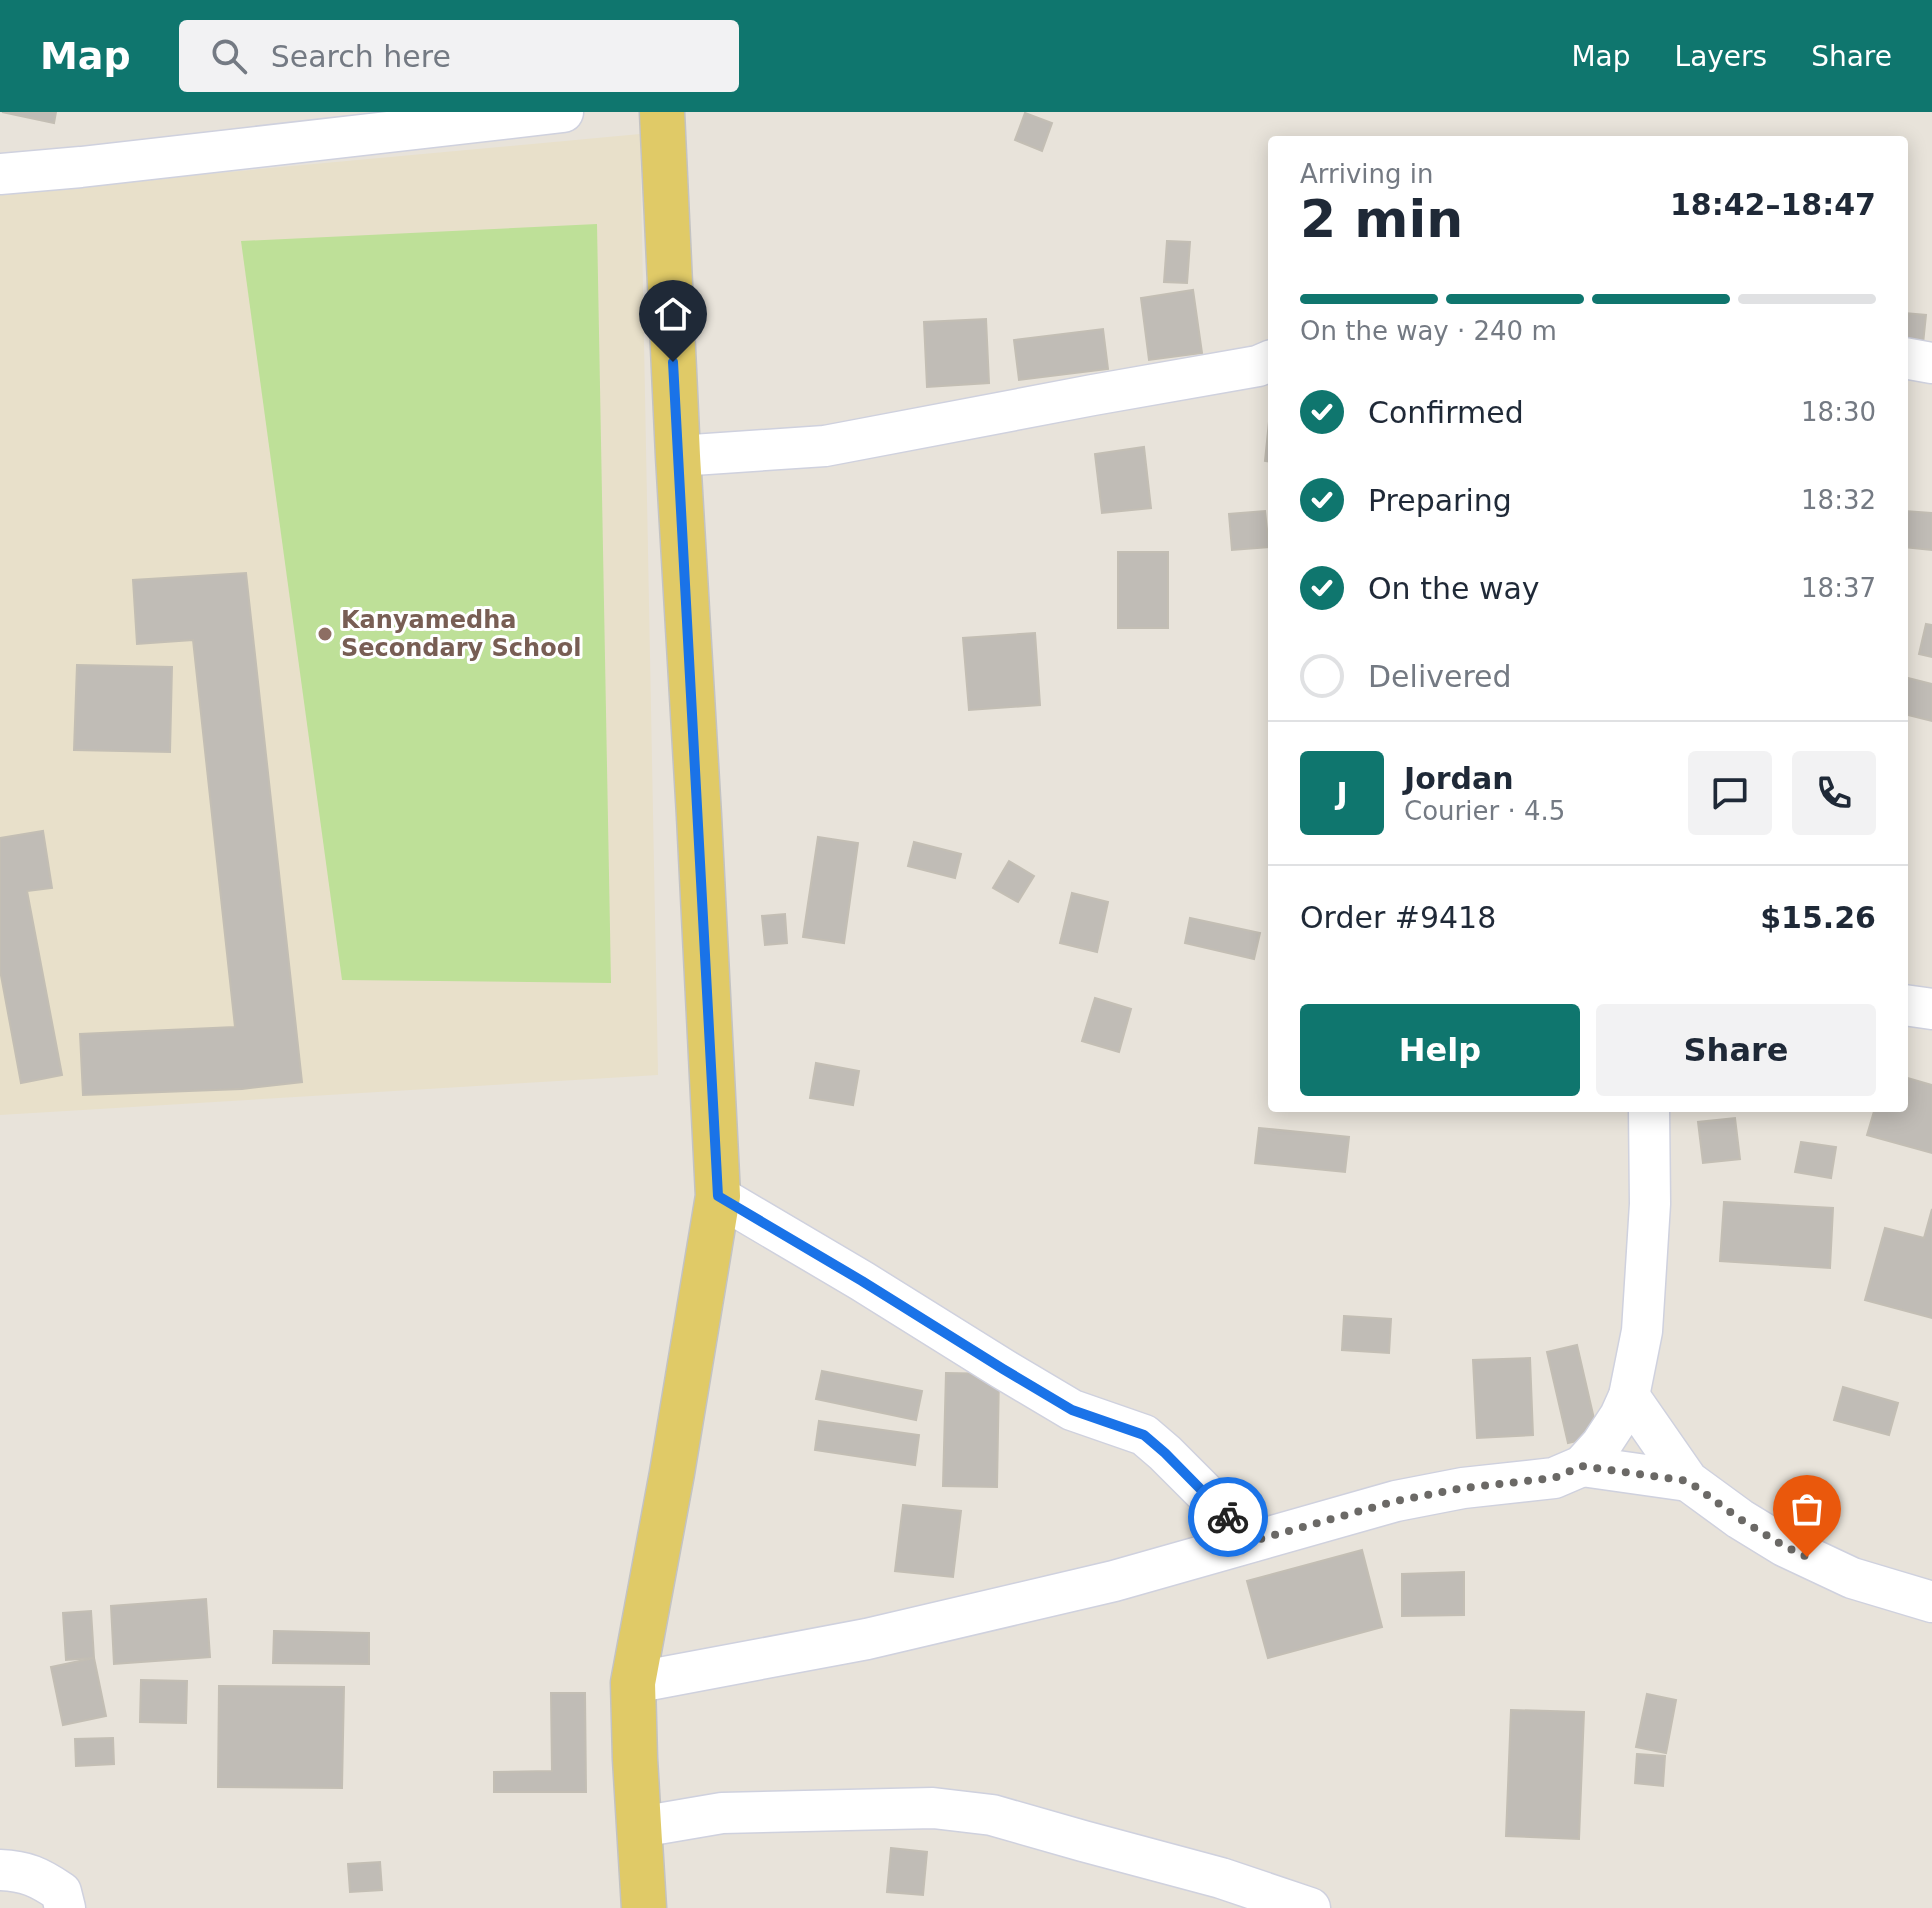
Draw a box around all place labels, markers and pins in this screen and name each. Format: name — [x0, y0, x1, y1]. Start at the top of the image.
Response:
pin — [639, 280, 707, 362]
place label: Kanyamedha Secondary School — [341, 606, 581, 662]
marker: Kanyamedha Secondary School — [316, 625, 334, 643]
pin — [1773, 1475, 1841, 1557]

